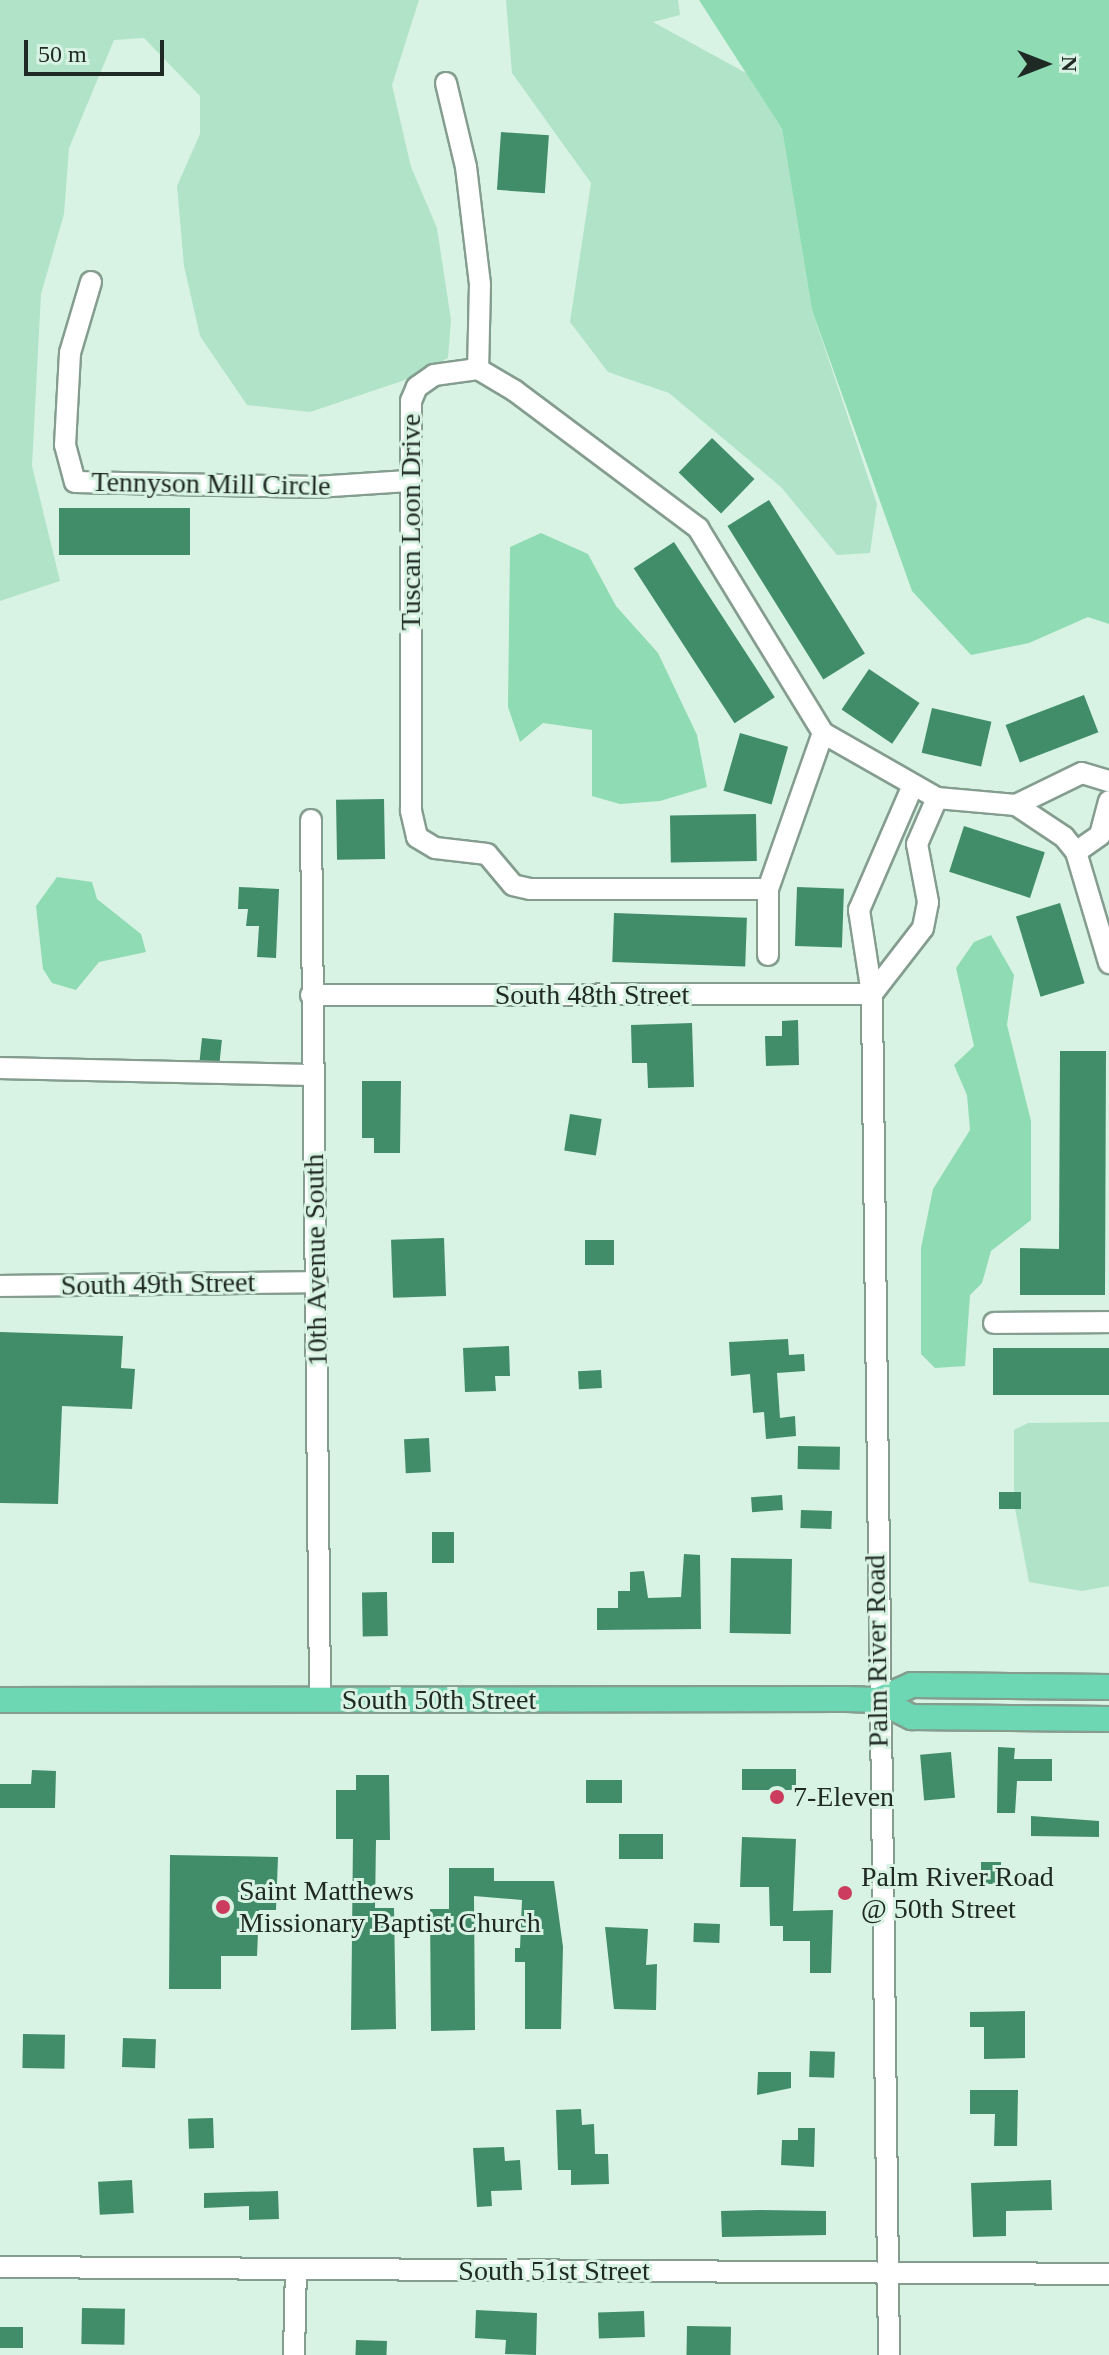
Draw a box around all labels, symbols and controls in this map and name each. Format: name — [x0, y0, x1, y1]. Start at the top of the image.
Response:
scale bar — [28, 24, 168, 74]
north arrow — [1005, 24, 1085, 104]
text: 50 m — [38, 41, 87, 67]
text: N — [1057, 56, 1082, 72]
street label: Tuscan Loon Drive — [394, 414, 428, 630]
street label: Tennyson Mill Circle — [91, 465, 331, 503]
street label: South 48th Street — [495, 978, 689, 1012]
street label: 10th Avenue South — [297, 1153, 335, 1367]
street label: South 49th Street — [61, 1266, 255, 1302]
street label: Palm River Road — [859, 1554, 895, 1748]
street label: South 50th Street — [342, 1683, 536, 1717]
place label: 7-Eleven — [793, 1780, 894, 1814]
marker: 7-Eleven — [768, 1788, 786, 1806]
place label: Palm River Road @ 50th Street — [861, 1860, 1054, 1926]
place label: Saint Matthews Missionary Baptist Church — [239, 1874, 541, 1940]
marker: Palm River Road @ 50th Street — [836, 1884, 854, 1902]
marker: Saint Matthews Missionary Baptist Church — [214, 1898, 232, 1916]
street label: South 51st Street — [458, 2254, 650, 2288]

